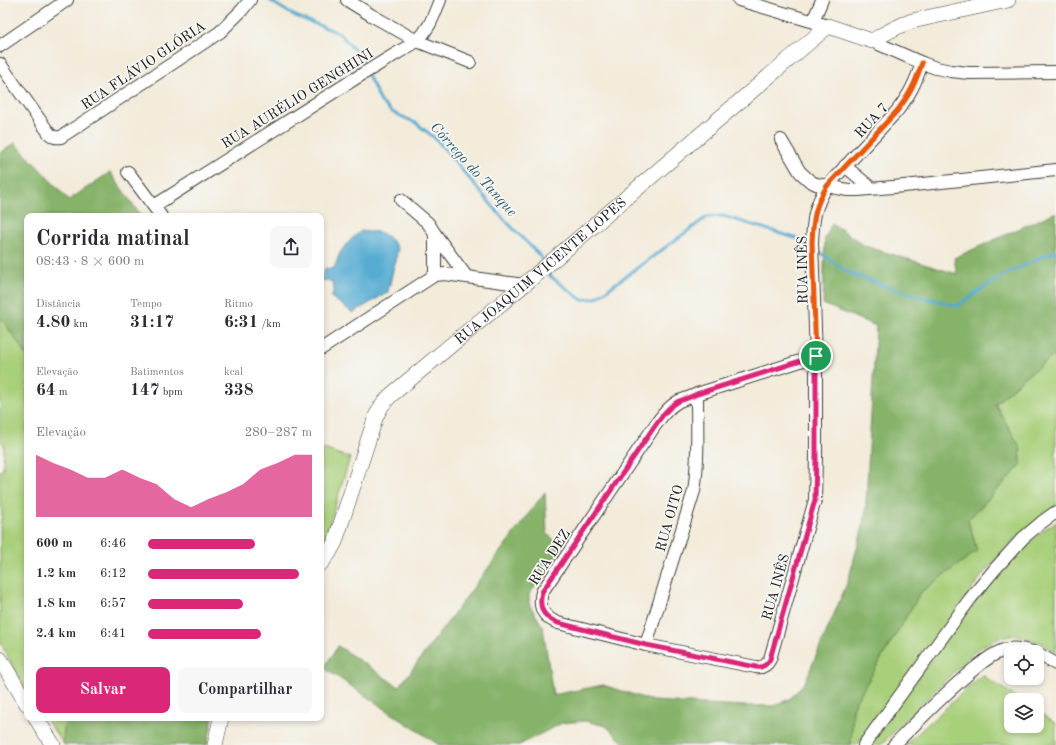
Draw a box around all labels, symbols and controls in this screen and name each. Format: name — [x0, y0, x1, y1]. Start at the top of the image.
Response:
street label: RUA FLÁVIO GLÓRIA — [77, 16, 208, 113]
street label: RUA AURÉLIO GENGHINI — [218, 44, 376, 151]
street label: RUA 7 — [852, 101, 891, 141]
water label: Córrego do Tanque — [427, 120, 519, 220]
street label: RUA JOAQUIM VICENTE LOPES — [452, 195, 629, 347]
button: share — [270, 226, 312, 268]
text: Corrida matinal — [36, 228, 190, 250]
street label: RUA INÊS — [792, 236, 811, 304]
text: 08:43 · 8 × 600 m — [36, 255, 144, 268]
text: Distância — [36, 299, 81, 310]
text: Tempo — [130, 299, 162, 310]
text: Ritmo — [224, 299, 253, 310]
text: 4.80 — [36, 314, 70, 331]
text: 31:17 — [130, 314, 174, 331]
text: 6:31 — [224, 314, 258, 331]
text: km — [70, 319, 88, 330]
text: /km — [258, 319, 281, 330]
pin — [799, 339, 833, 373]
icon: arrive — [805, 345, 827, 367]
text: Elevação — [36, 367, 78, 378]
text: Batimentos — [130, 367, 184, 378]
text: kcal — [224, 367, 243, 378]
text: 64 — [36, 382, 56, 399]
text: 147 — [130, 382, 160, 399]
text: 338 — [224, 382, 254, 399]
text: m — [56, 387, 68, 398]
text: bpm — [160, 387, 183, 398]
text: Elevação — [36, 426, 86, 439]
text: 280–287 m — [245, 426, 312, 439]
street label: RUA OITO — [654, 483, 686, 553]
street label: RUA DEZ — [527, 527, 573, 588]
text: 600 m — [36, 537, 73, 550]
text: 6:46 — [100, 537, 126, 550]
street label: RUA INÊS — [757, 552, 792, 622]
text: 1.2 km — [36, 567, 76, 580]
text: 6:12 — [100, 567, 126, 580]
text: 1.8 km — [36, 597, 76, 610]
text: 6:57 — [100, 597, 126, 610]
text: 2.4 km — [36, 627, 76, 640]
text: 6:41 — [100, 627, 126, 640]
map controls — [1004, 645, 1044, 733]
button: locate — [1004, 645, 1044, 685]
button: Salvar — [36, 667, 170, 713]
button: Compartilhar — [178, 667, 312, 713]
button: layers — [1004, 693, 1044, 733]

